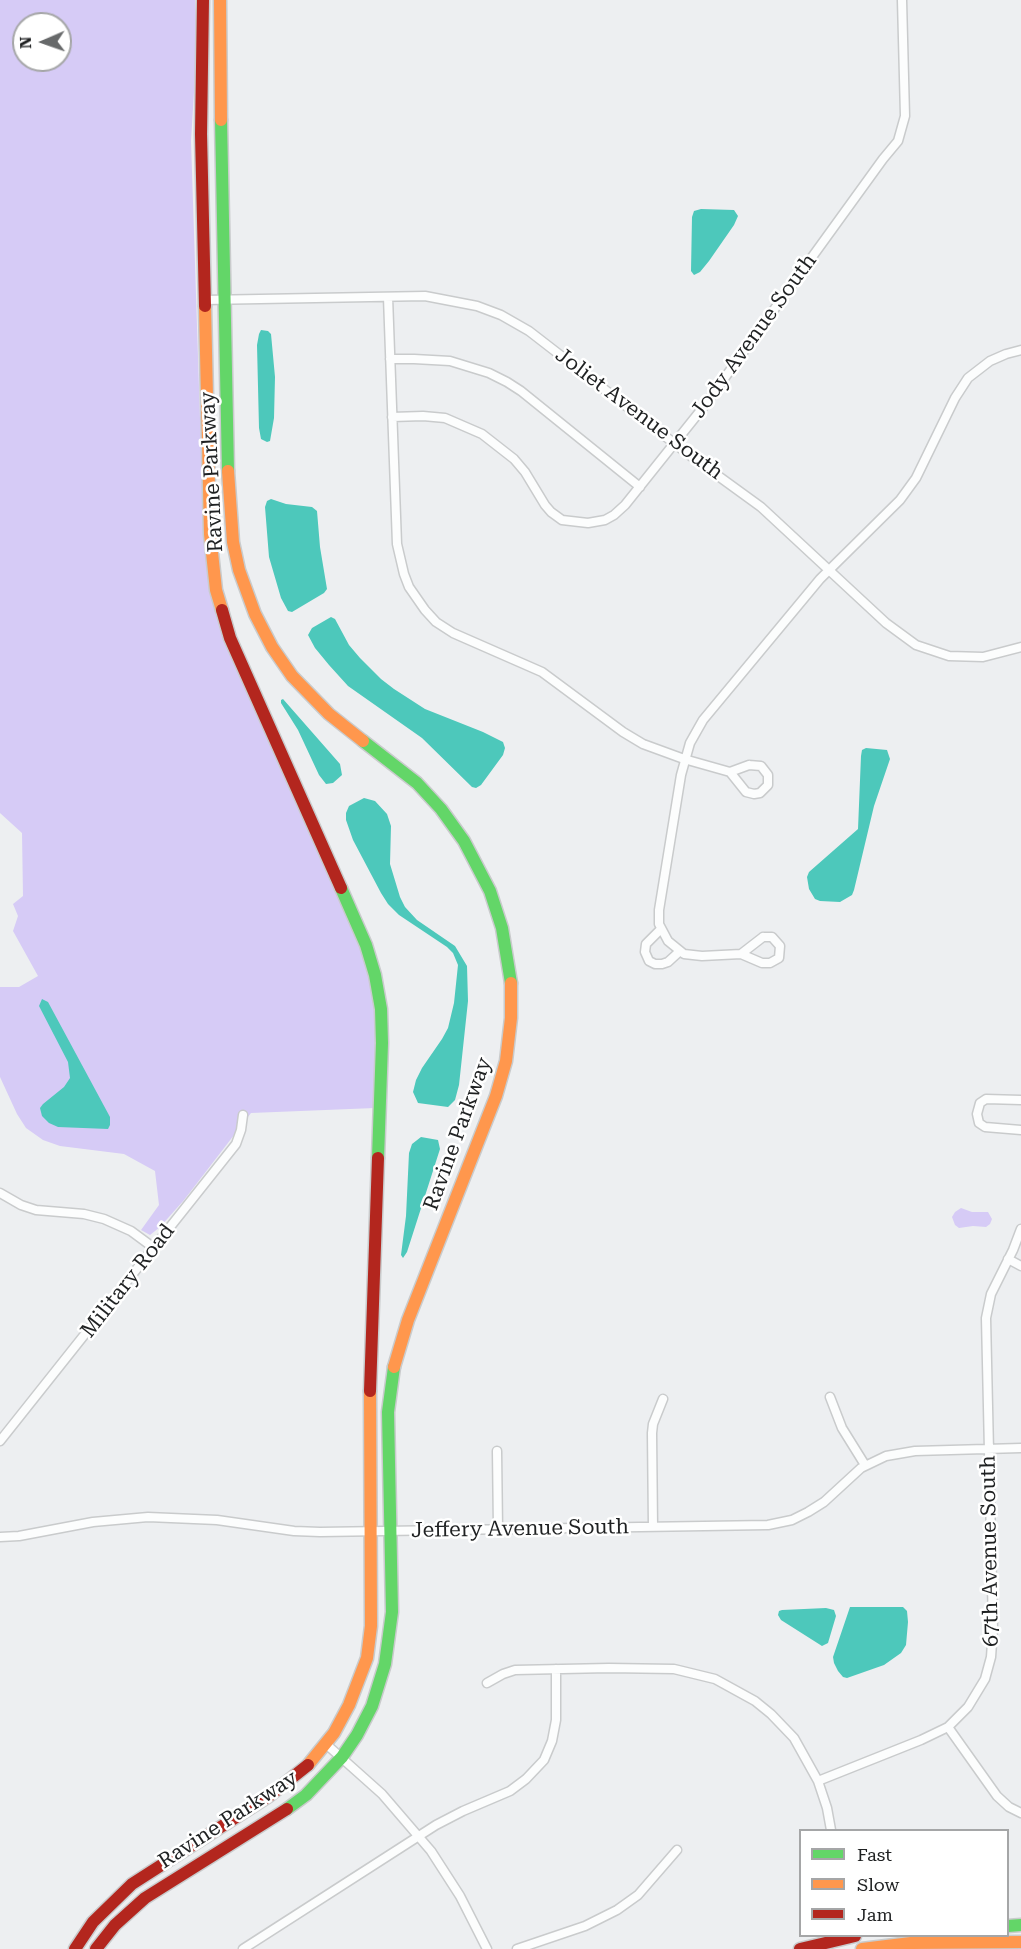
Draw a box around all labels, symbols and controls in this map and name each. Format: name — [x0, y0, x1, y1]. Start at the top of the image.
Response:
north arrow — [12, 12, 72, 72]
text: N — [16, 36, 35, 49]
street label: Jody Avenue South — [686, 249, 822, 423]
street label: Joliet Avenue South — [550, 343, 728, 485]
street label: Ravine Parkway — [195, 391, 229, 553]
street label: Ravine Parkway — [419, 1054, 497, 1214]
street label: Military Road — [76, 1219, 180, 1343]
street label: 67th Avenue South — [976, 1455, 1004, 1647]
street label: Jeffery Avenue South — [411, 1515, 629, 1543]
street label: Ravine Parkway — [154, 1766, 302, 1874]
legend — [799, 1829, 1009, 1937]
text: Fast — [857, 1844, 892, 1865]
text: Slow — [857, 1874, 899, 1895]
text: Jam — [857, 1904, 893, 1925]

